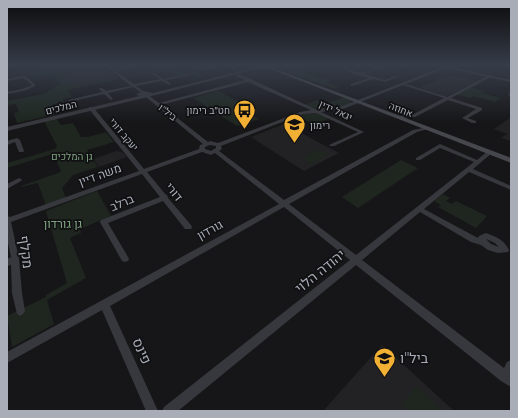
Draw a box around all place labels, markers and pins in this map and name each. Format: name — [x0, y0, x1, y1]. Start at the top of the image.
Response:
bus stop icon: חט״ב רימון — [232, 97, 258, 130]
place label: חט״ב רימון — [187, 104, 230, 117]
school or university icon: רימון — [281, 112, 307, 145]
place label: רימון — [310, 119, 330, 132]
school or university icon: ביל"ו — [372, 345, 398, 378]
place label: ביל"ו — [400, 349, 429, 367]

